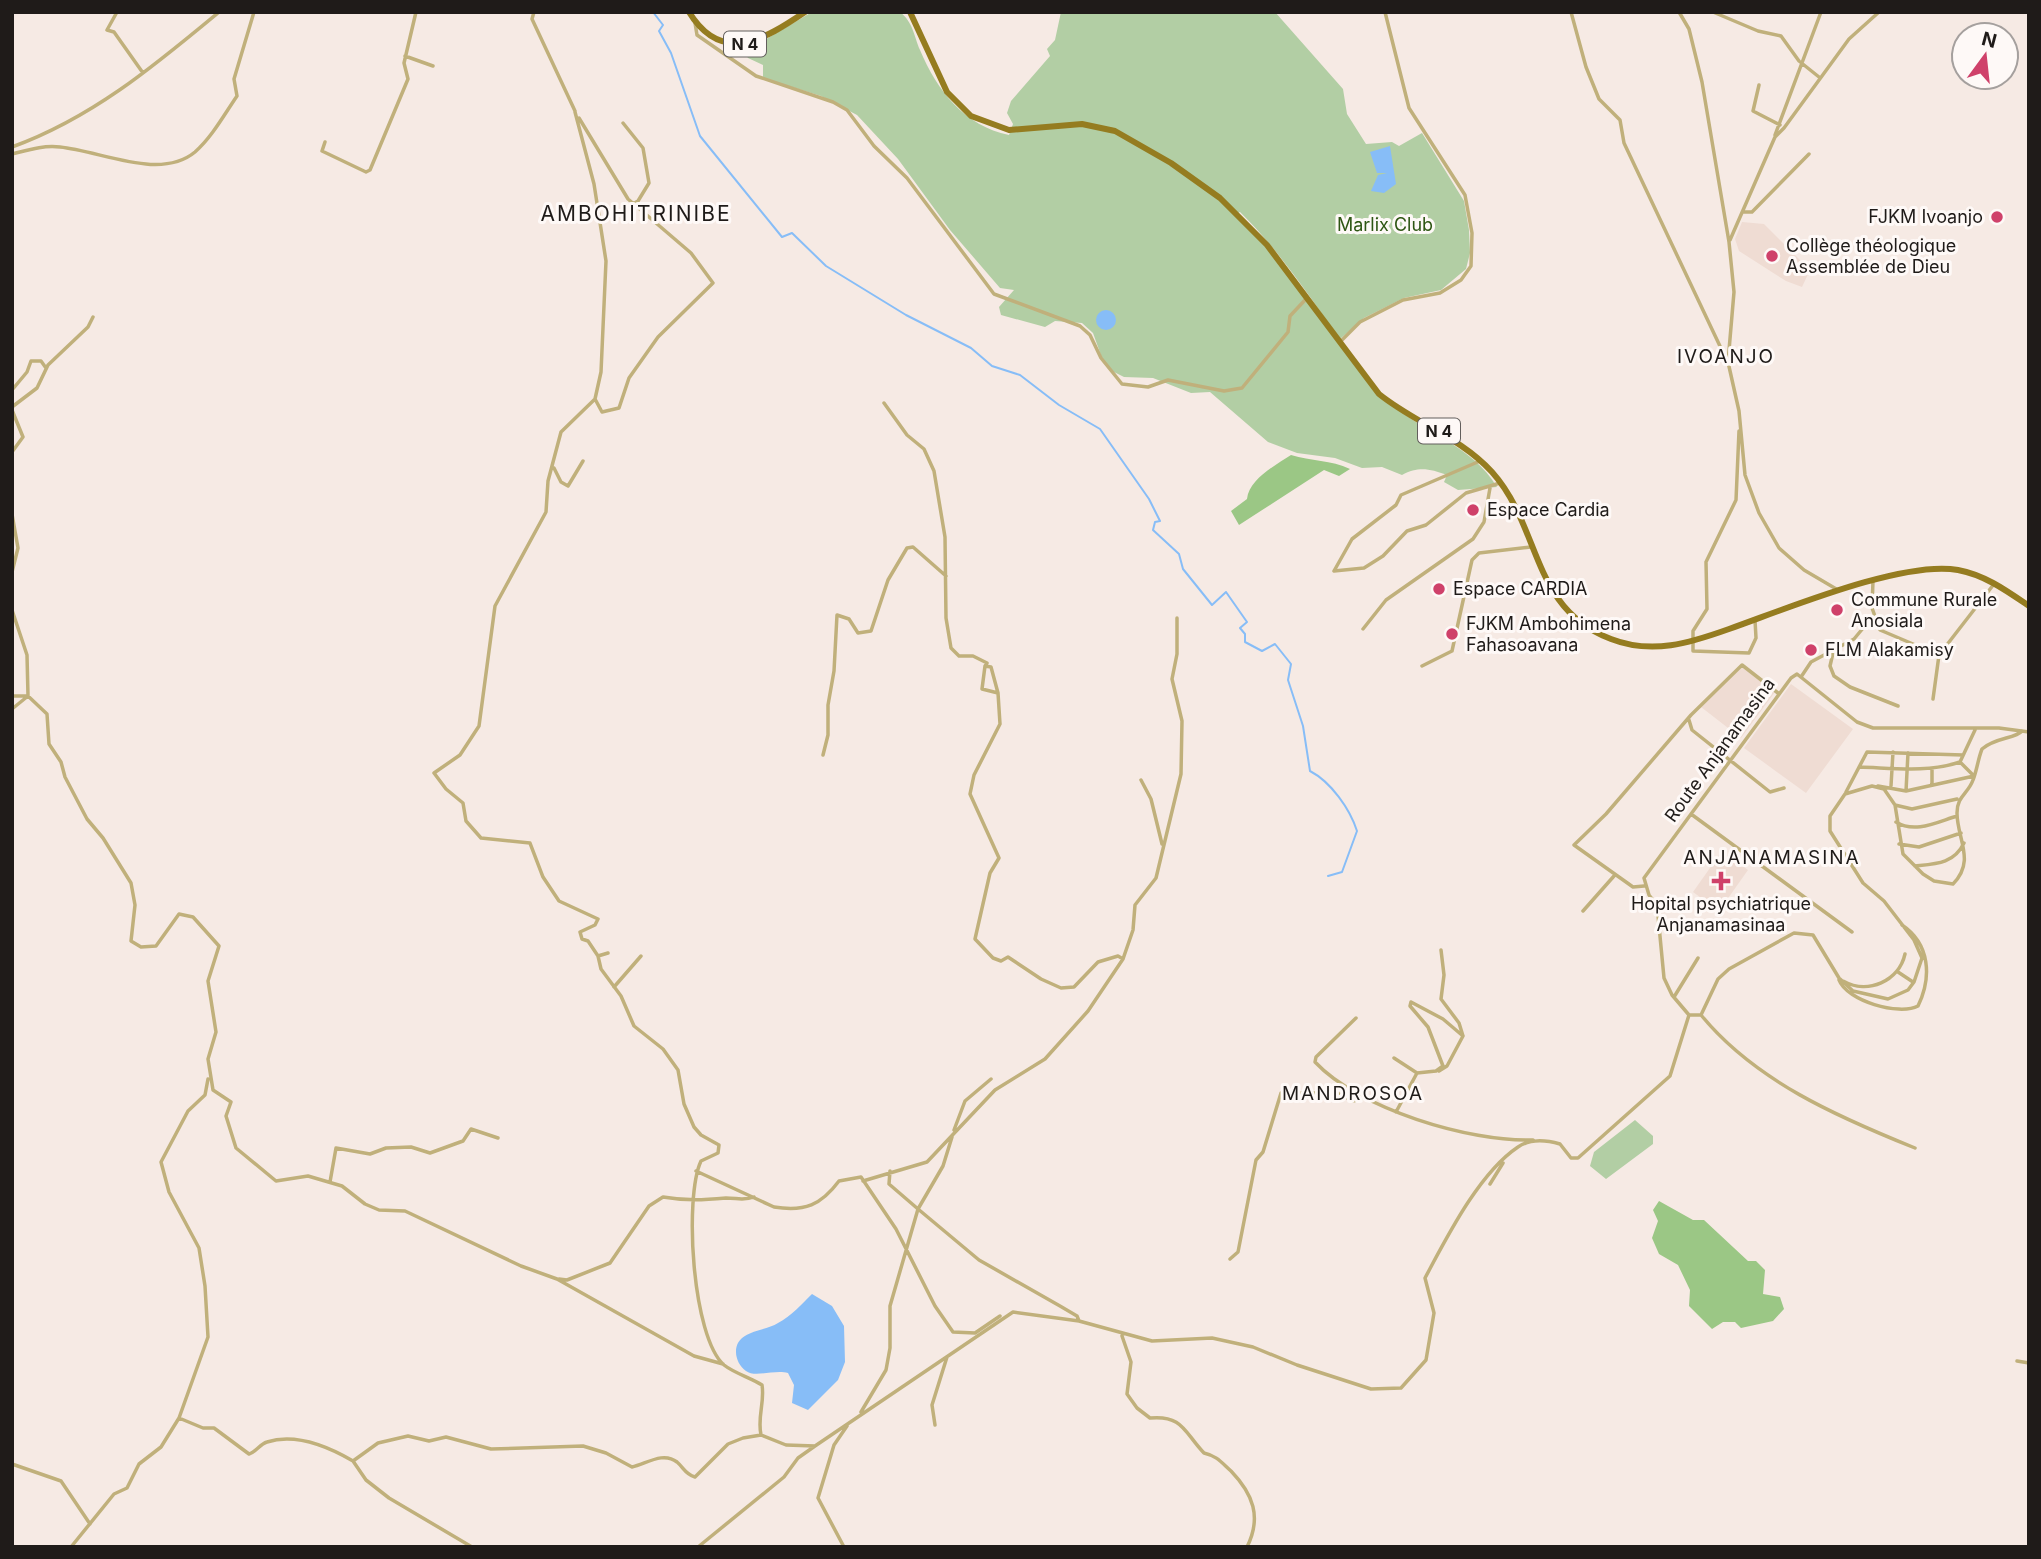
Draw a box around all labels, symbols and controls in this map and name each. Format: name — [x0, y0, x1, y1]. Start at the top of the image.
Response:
north arrow — [1950, 21, 2020, 91]
text: N — [1979, 27, 1999, 53]
road number: N 4 — [724, 32, 766, 56]
district label: AMBOHITRINIBE — [540, 201, 732, 226]
place label: FJKM Ivoanjo — [1868, 206, 1983, 227]
marker: FJKM Ivoanjo — [1989, 209, 2005, 225]
park label: Marlix Club — [1337, 214, 1433, 235]
place label: Collège théologique Assemblée de Dieu — [1786, 235, 1956, 277]
marker: Collège théologique Assemblée de Dieu — [1764, 248, 1780, 264]
district label: IVOANJO — [1677, 345, 1775, 368]
road number: N 4 — [1418, 418, 1460, 444]
place label: Espace Cardia — [1487, 499, 1610, 520]
marker: Espace Cardia — [1465, 502, 1481, 518]
place label: Espace CARDIA — [1453, 578, 1588, 599]
marker: Espace CARDIA — [1431, 581, 1447, 597]
place label: Commune Rurale Anosiala — [1851, 589, 1997, 631]
marker: Commune Rurale Anosiala — [1829, 602, 1845, 618]
place label: FJKM Ambohimena Fahasoavana — [1466, 613, 1631, 655]
marker: FJKM Ambohimena Fahasoavana — [1444, 626, 1460, 642]
place label: FLM Alakamisy — [1825, 639, 1954, 660]
marker: FLM Alakamisy — [1803, 642, 1819, 658]
street label: Route Anjanamasina — [1660, 674, 1779, 826]
district label: ANJANAMASINA — [1683, 846, 1861, 869]
marker: Hopital psychiatrique Anjanamasinaa — [1711, 871, 1731, 891]
place label: Hopital psychiatrique Anjanamasinaa — [1631, 893, 1811, 935]
district label: MANDROSOA — [1282, 1082, 1424, 1105]

